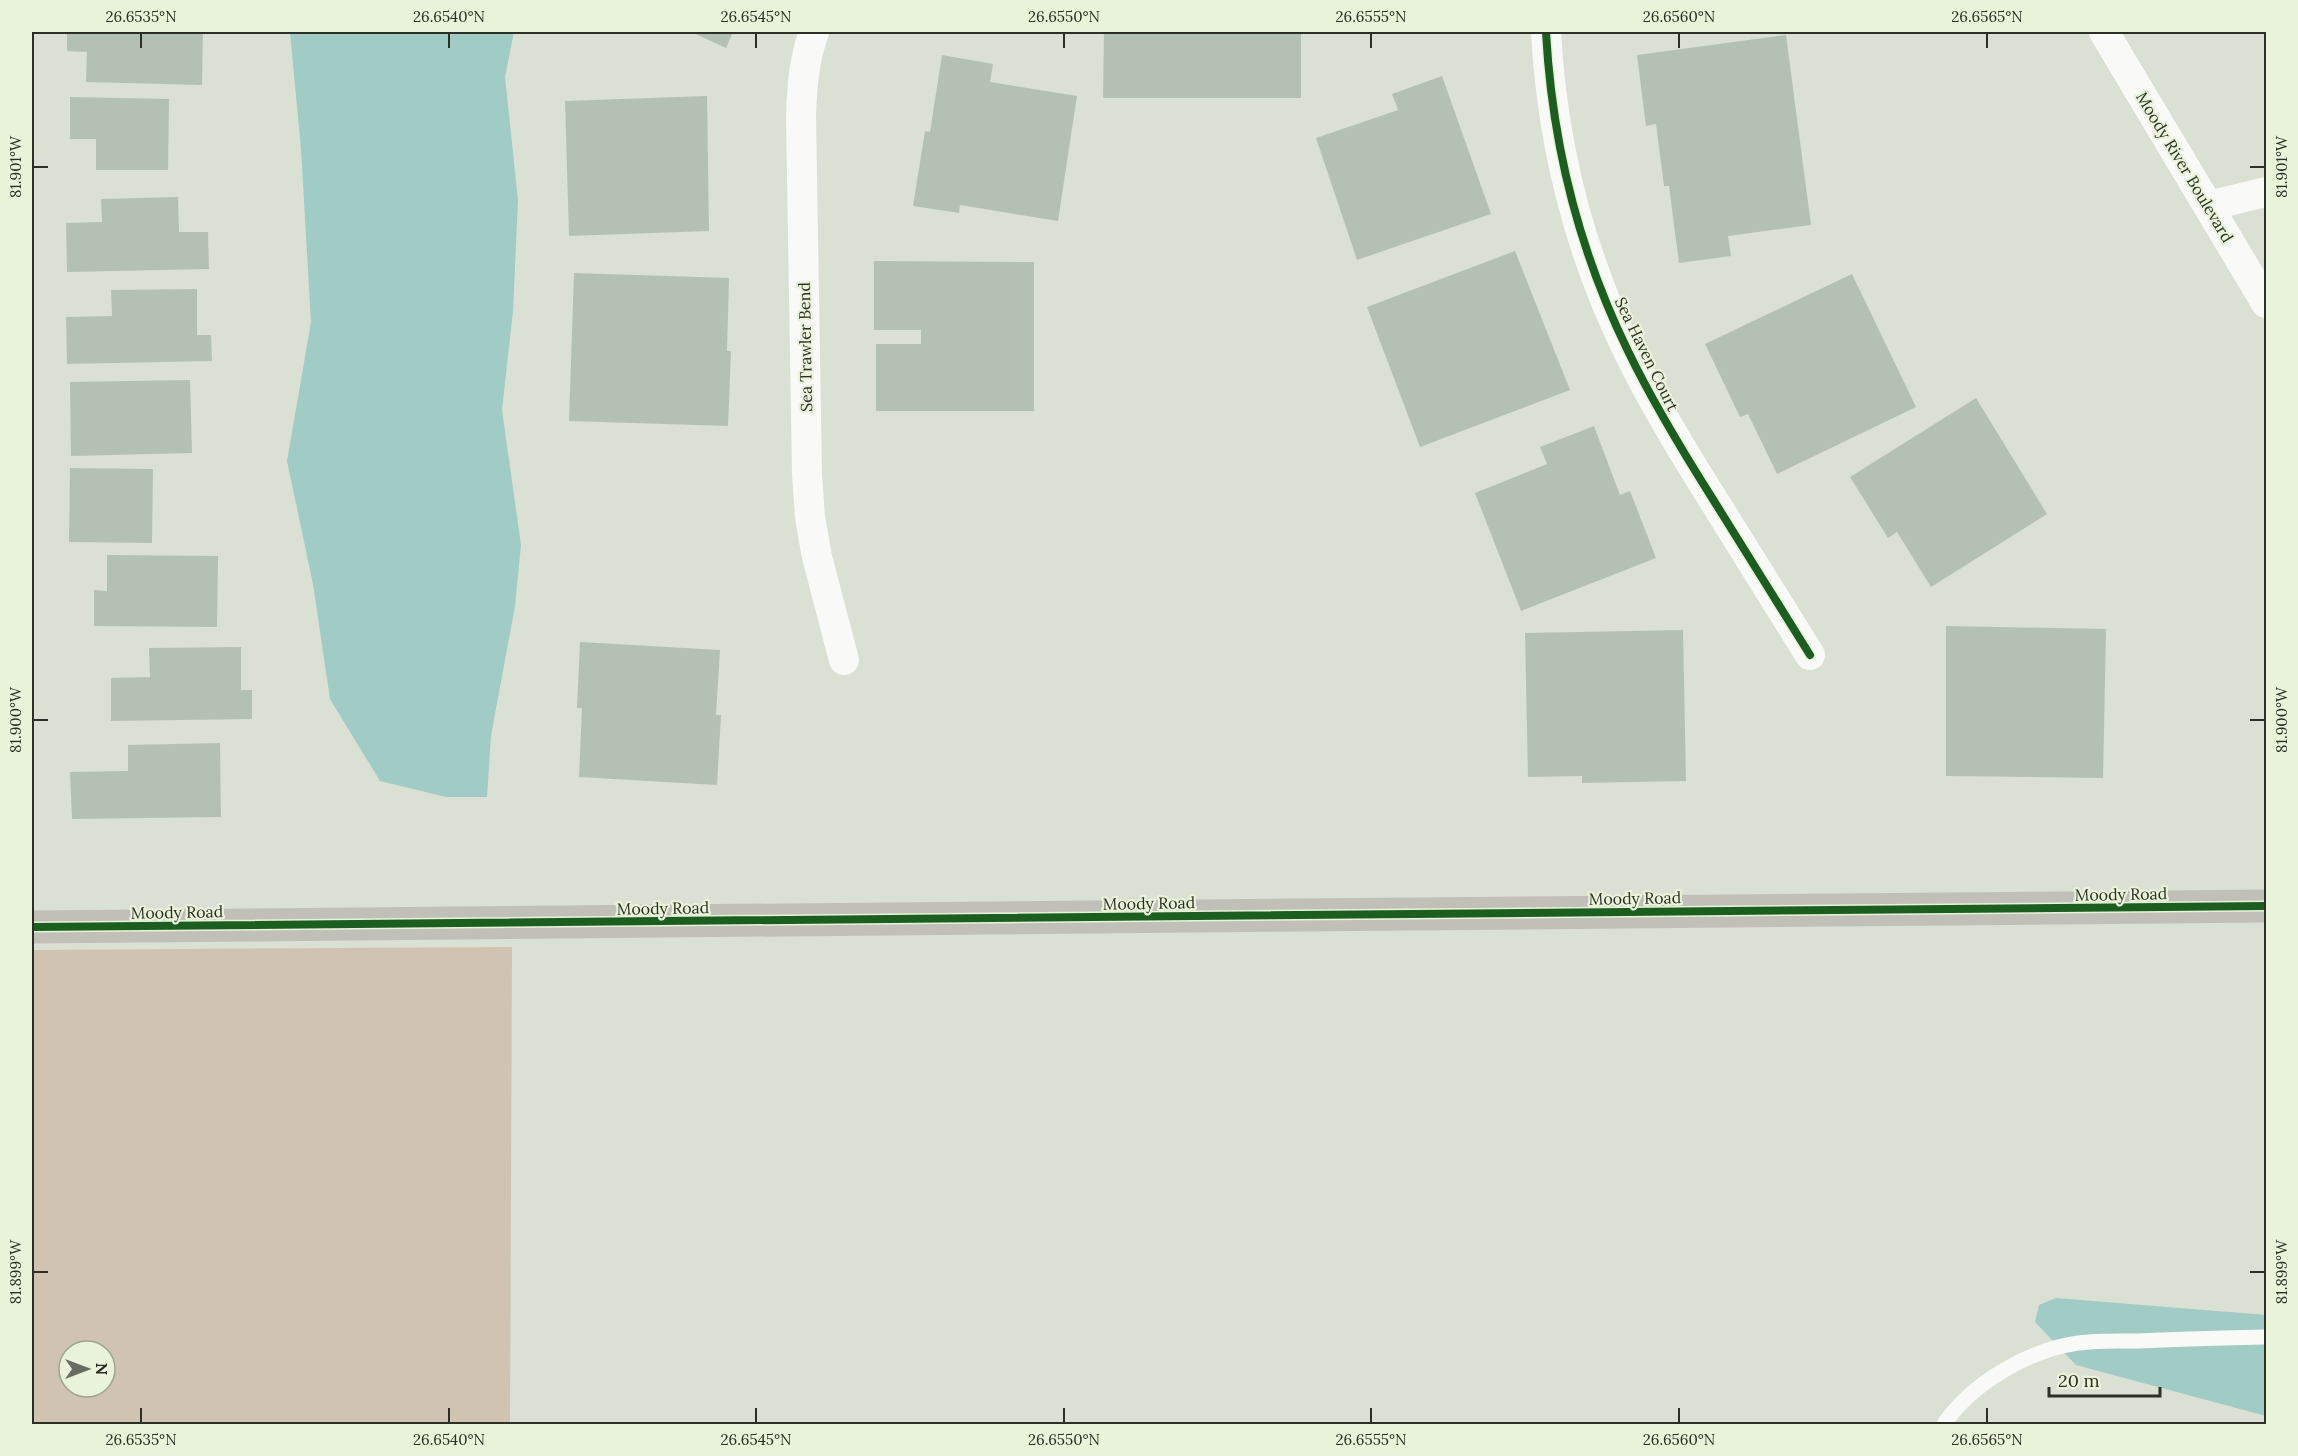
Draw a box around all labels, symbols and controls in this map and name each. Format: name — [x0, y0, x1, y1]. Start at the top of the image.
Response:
text: 26.6535°N — [105, 7, 177, 26]
text: 26.6540°N — [413, 7, 485, 26]
text: 26.6545°N — [721, 7, 791, 26]
text: 26.6550°N — [1028, 7, 1100, 26]
text: 26.6555°N — [1336, 7, 1406, 26]
text: 26.6560°N — [1643, 7, 1715, 26]
text: 26.6565°N — [1951, 7, 2023, 26]
street label: Moody River Boulevard — [2132, 88, 2238, 246]
text: 81.901°W — [6, 135, 25, 198]
text: 81.901°W — [2272, 135, 2291, 198]
street label: Sea Trawler Bend — [794, 281, 816, 412]
street label: Sea Haven Court — [1611, 294, 1684, 415]
text: 81.900°W — [6, 686, 25, 753]
text: 81.900°W — [2272, 686, 2291, 753]
street label: Moody Road — [2075, 883, 2168, 905]
street label: Moody Road — [1589, 887, 1682, 909]
street label: Moody Road — [1103, 892, 1196, 914]
street label: Moody Road — [617, 897, 710, 919]
street label: Moody Road — [131, 901, 224, 923]
text: 81.899°W — [6, 1239, 25, 1304]
text: 81.899°W — [2272, 1239, 2291, 1304]
north arrow — [57, 1339, 117, 1399]
scale bar — [2049, 1360, 2160, 1398]
text: N — [92, 1363, 112, 1375]
text: 20 m — [2058, 1369, 2100, 1392]
text: 26.6535°N — [105, 1430, 177, 1449]
text: 26.6540°N — [413, 1430, 485, 1449]
text: 26.6545°N — [721, 1430, 791, 1449]
text: 26.6550°N — [1028, 1430, 1100, 1449]
text: 26.6555°N — [1336, 1430, 1406, 1449]
text: 26.6560°N — [1643, 1430, 1715, 1449]
text: 26.6565°N — [1951, 1430, 2023, 1449]

